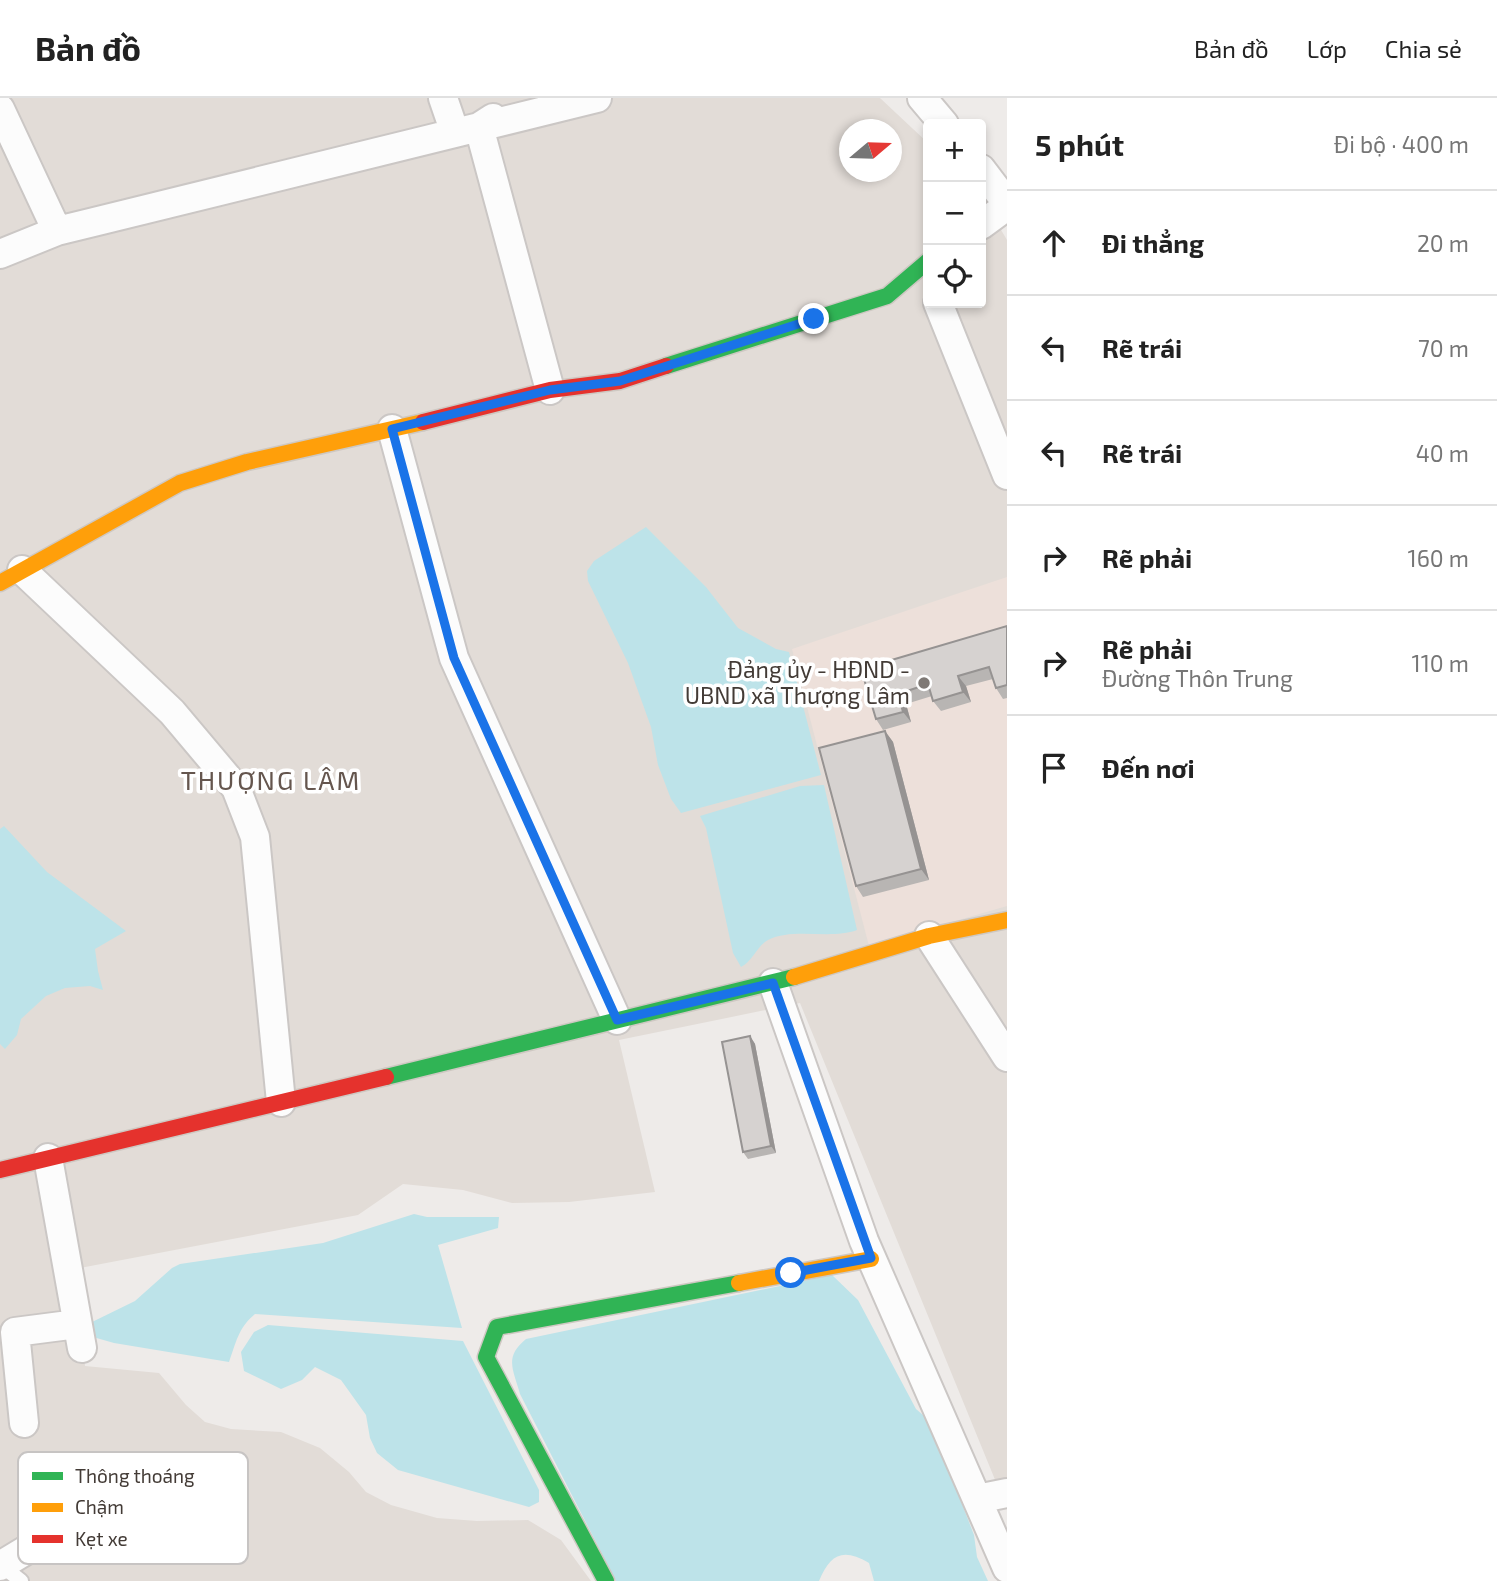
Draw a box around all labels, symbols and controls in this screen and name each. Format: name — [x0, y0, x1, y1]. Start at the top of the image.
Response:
text: Bản đồ — [35, 28, 141, 68]
text: Bản đồ — [1194, 34, 1269, 63]
text: Lớp — [1307, 34, 1347, 63]
text: Chia sẻ — [1385, 34, 1462, 63]
north arrow — [839, 119, 902, 182]
map controls — [923, 119, 986, 308]
button: + — [923, 119, 986, 182]
text: 5 phút — [1035, 126, 1124, 162]
text: Đi bộ · 400 m — [1334, 130, 1469, 158]
button: − — [923, 182, 986, 245]
icon: ahead — [1035, 224, 1073, 262]
text: Đi thẳng — [1102, 227, 1204, 258]
text: 20 m — [1417, 229, 1469, 257]
button: locate — [923, 245, 986, 308]
route end — [798, 303, 829, 334]
icon: left — [1035, 329, 1073, 367]
text: Rẽ trái — [1102, 332, 1182, 363]
text: 70 m — [1418, 334, 1469, 362]
icon: left — [1035, 434, 1073, 472]
text: Rẽ trái — [1102, 437, 1182, 468]
text: 40 m — [1416, 439, 1469, 467]
icon: right — [1035, 539, 1073, 577]
text: Rẽ phải — [1102, 542, 1192, 573]
text: 160 m — [1408, 544, 1469, 572]
text: Rẽ phải — [1102, 633, 1192, 664]
icon: right — [1035, 644, 1073, 682]
text: 110 m — [1412, 649, 1469, 677]
place label: Đảng ủy - HĐND - UBND xã Thượng Lâm — [685, 655, 910, 709]
text: Đường Thôn Trung — [1102, 664, 1293, 692]
marker: Đảng ủy - HĐND - UBND xã Thượng Lâm — [916, 675, 932, 691]
icon: arrive — [1035, 749, 1073, 787]
text: Đến nơi — [1102, 752, 1195, 783]
district label: THƯỢNG LÂM — [181, 764, 361, 795]
route start — [775, 1257, 806, 1288]
legend — [18, 1452, 248, 1564]
text: Thông thoáng — [75, 1464, 195, 1487]
text: Chậm — [75, 1495, 124, 1518]
text: Kẹt xe — [75, 1527, 128, 1550]

